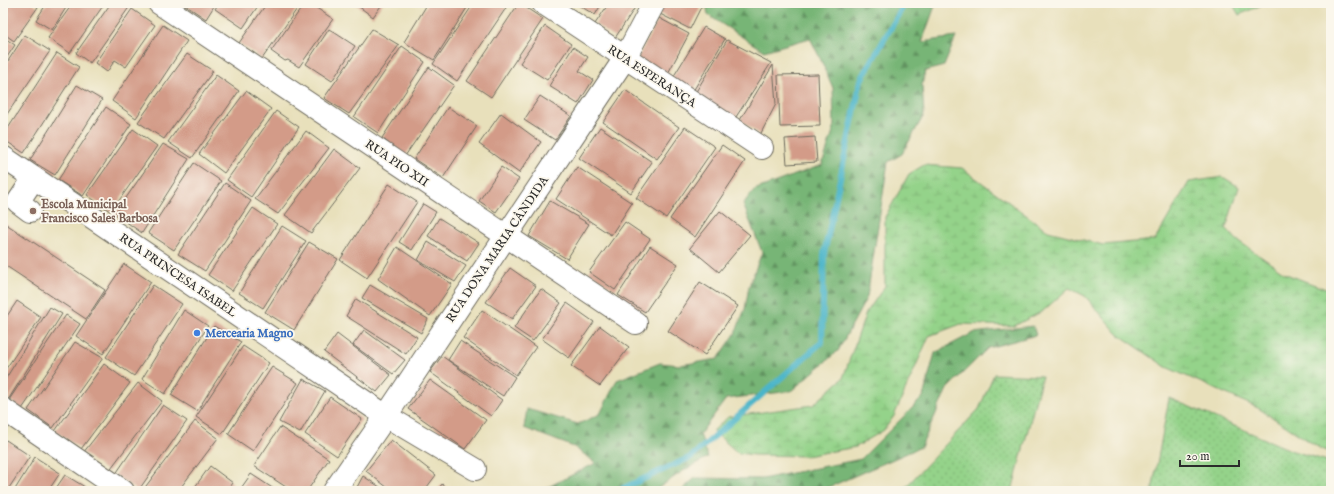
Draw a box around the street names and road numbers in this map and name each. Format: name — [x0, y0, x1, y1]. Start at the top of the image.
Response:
street label: RUA ESPERANÇA — [605, 42, 700, 111]
street label: RUA PIO XII — [362, 137, 431, 190]
street label: RUA DONA MARIA CÂNDIDA — [442, 172, 552, 325]
street label: RUA PRINCESA ISABEL — [116, 230, 240, 321]

